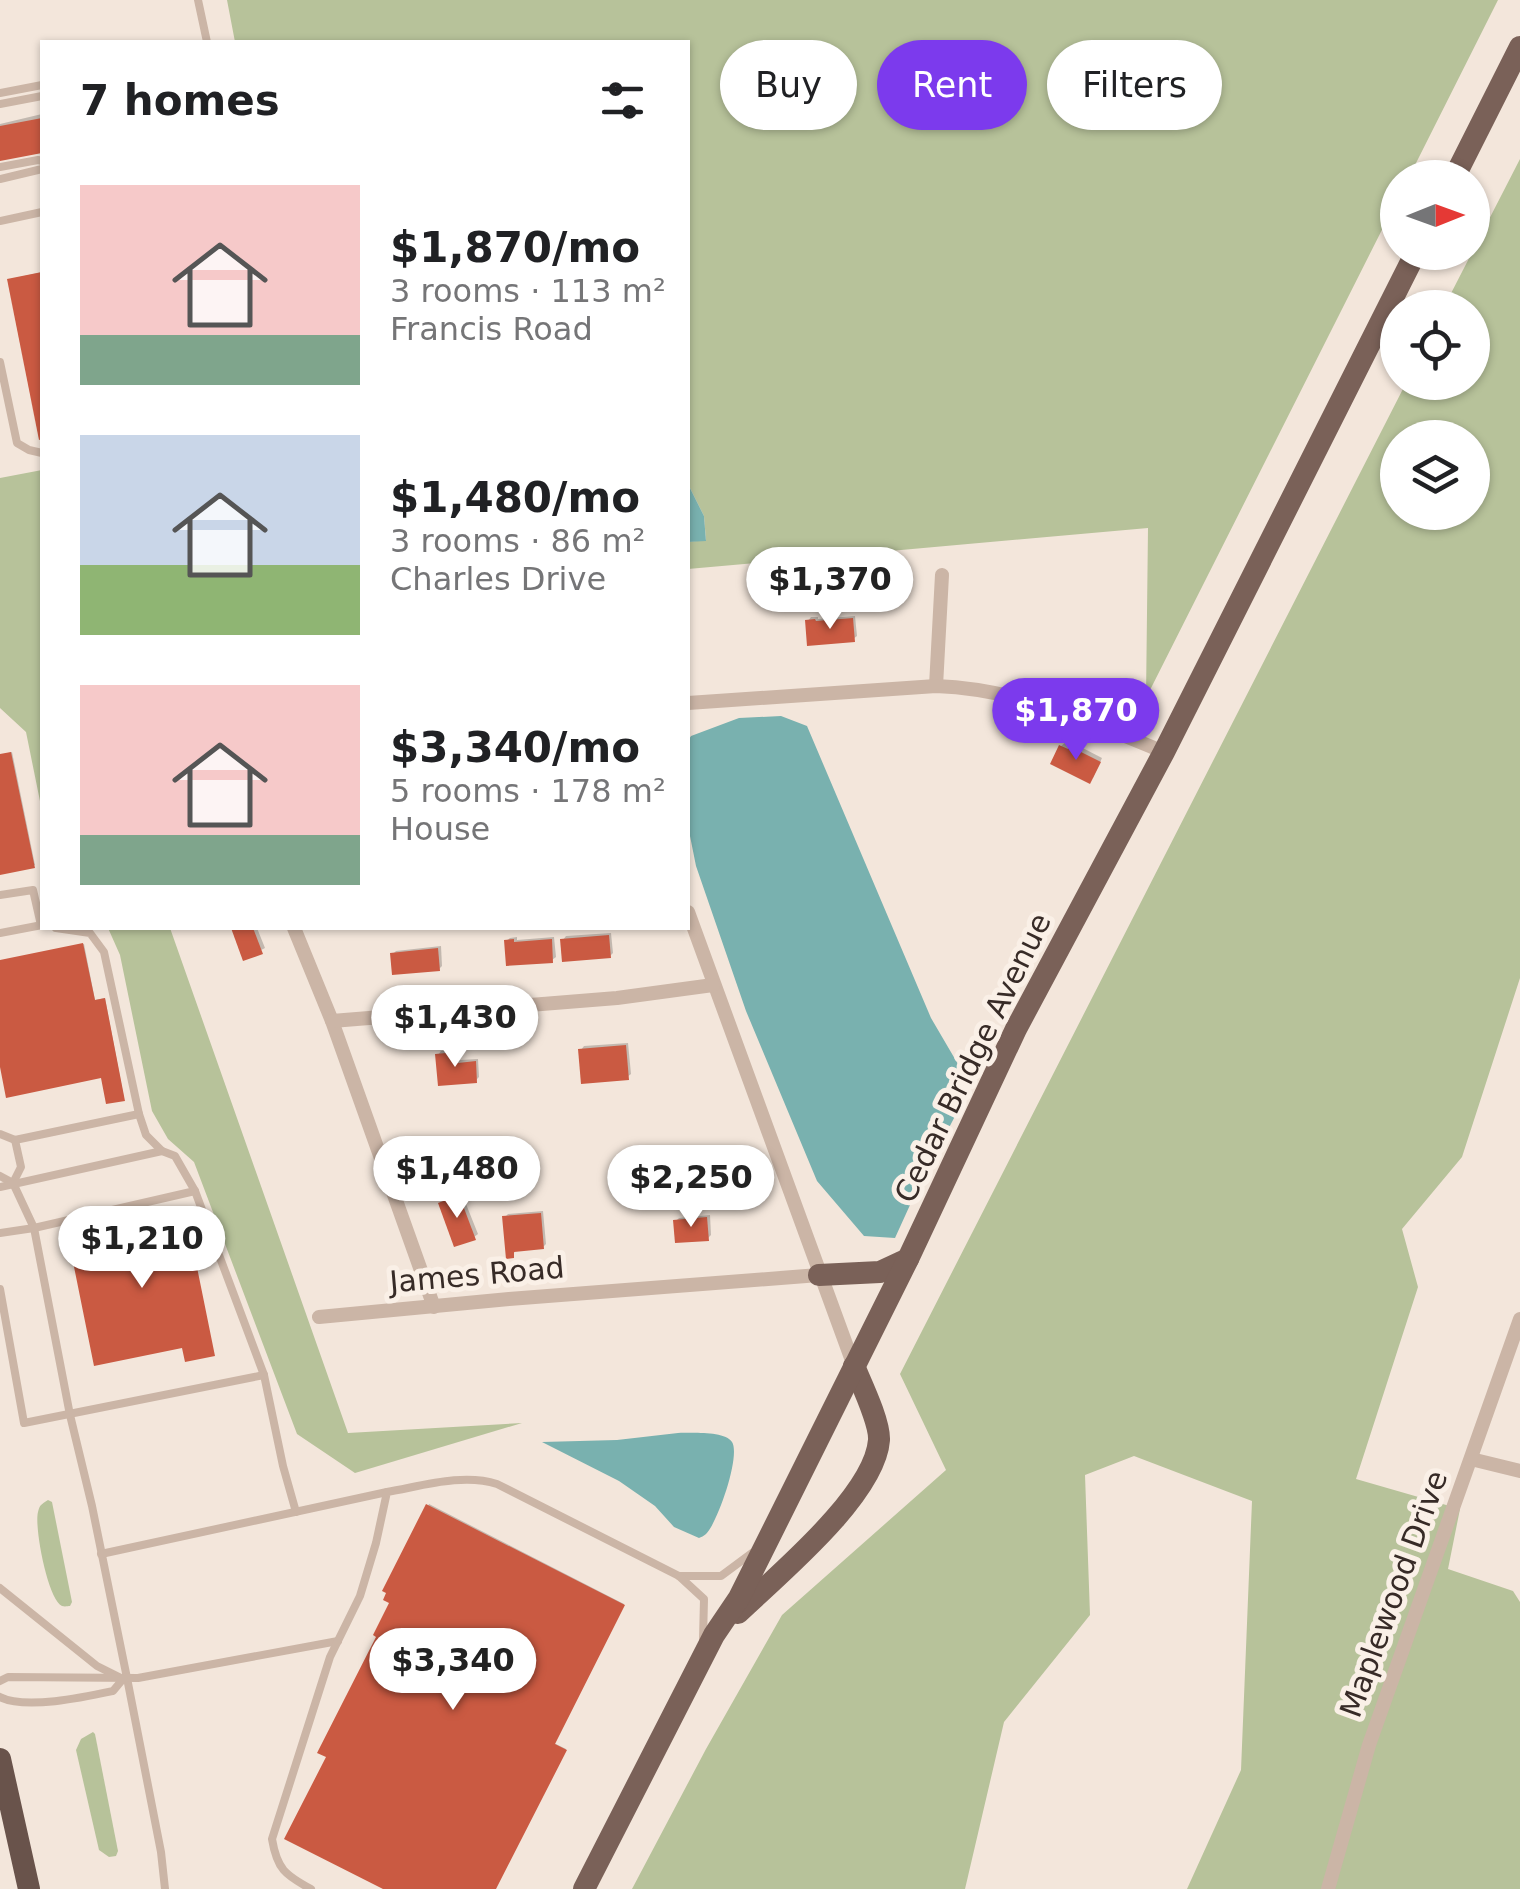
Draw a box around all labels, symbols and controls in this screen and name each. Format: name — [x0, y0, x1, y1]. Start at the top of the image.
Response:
chip: Buy — [720, 40, 857, 130]
chip: Rent — [877, 40, 1027, 130]
chip: Filters — [1047, 40, 1222, 130]
icon: filters — [595, 73, 650, 128]
text: 7 homes — [80, 76, 280, 125]
north arrow — [1380, 160, 1490, 270]
map controls — [1380, 160, 1490, 530]
text: $1,870/mo — [390, 223, 640, 272]
icon: home — [160, 225, 280, 345]
text: 3 rooms · 113 m² — [390, 272, 666, 310]
button: locate — [1380, 290, 1490, 400]
text: Francis Road — [390, 310, 593, 348]
button: layers — [1380, 420, 1490, 530]
text: $1,480/mo — [390, 473, 640, 522]
icon: home — [160, 475, 280, 595]
text: 3 rooms · 86 m² — [390, 522, 645, 560]
pin: $1,370 — [749, 547, 911, 632]
text: Charles Drive — [390, 560, 606, 598]
text: $1,370 — [768, 560, 892, 598]
pin: $1,870 — [995, 678, 1157, 763]
text: $1,870 — [1014, 691, 1138, 729]
text: $3,340/mo — [390, 723, 640, 772]
icon: home — [160, 725, 280, 845]
text: 5 rooms · 178 m² — [390, 772, 666, 810]
text: House — [390, 810, 490, 848]
street label: Cedar Bridge Avenue — [887, 907, 1058, 1208]
pin: $1,430 — [374, 985, 536, 1070]
text: $1,430 — [393, 998, 517, 1036]
pin: $1,480 — [376, 1136, 538, 1221]
pin: $2,250 — [610, 1145, 772, 1230]
text: $1,480 — [395, 1149, 519, 1187]
text: $2,250 — [629, 1158, 753, 1196]
pin: $1,210 — [61, 1206, 223, 1291]
text: $1,210 — [80, 1219, 204, 1257]
street label: James Road — [386, 1249, 566, 1300]
street label: Maplewood Drive — [1333, 1466, 1454, 1722]
pin: $3,340 — [372, 1628, 534, 1713]
text: $3,340 — [391, 1641, 515, 1679]

